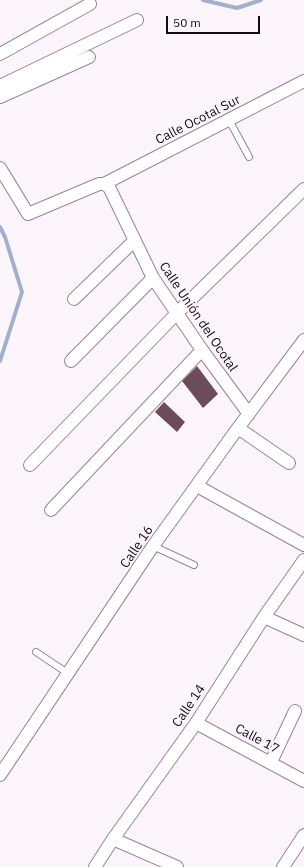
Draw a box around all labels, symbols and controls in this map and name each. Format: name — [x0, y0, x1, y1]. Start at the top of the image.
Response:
scale bar — [168, 8, 262, 34]
text: 50 m — [173, 15, 201, 30]
street label: Calle Ocotal Sur — [153, 92, 243, 148]
street label: Calle Unión del Ocotal — [156, 259, 240, 375]
street label: Calle 16 — [117, 523, 157, 571]
street label: Calle 14 — [169, 682, 209, 730]
street label: Calle 17 — [232, 721, 282, 757]

